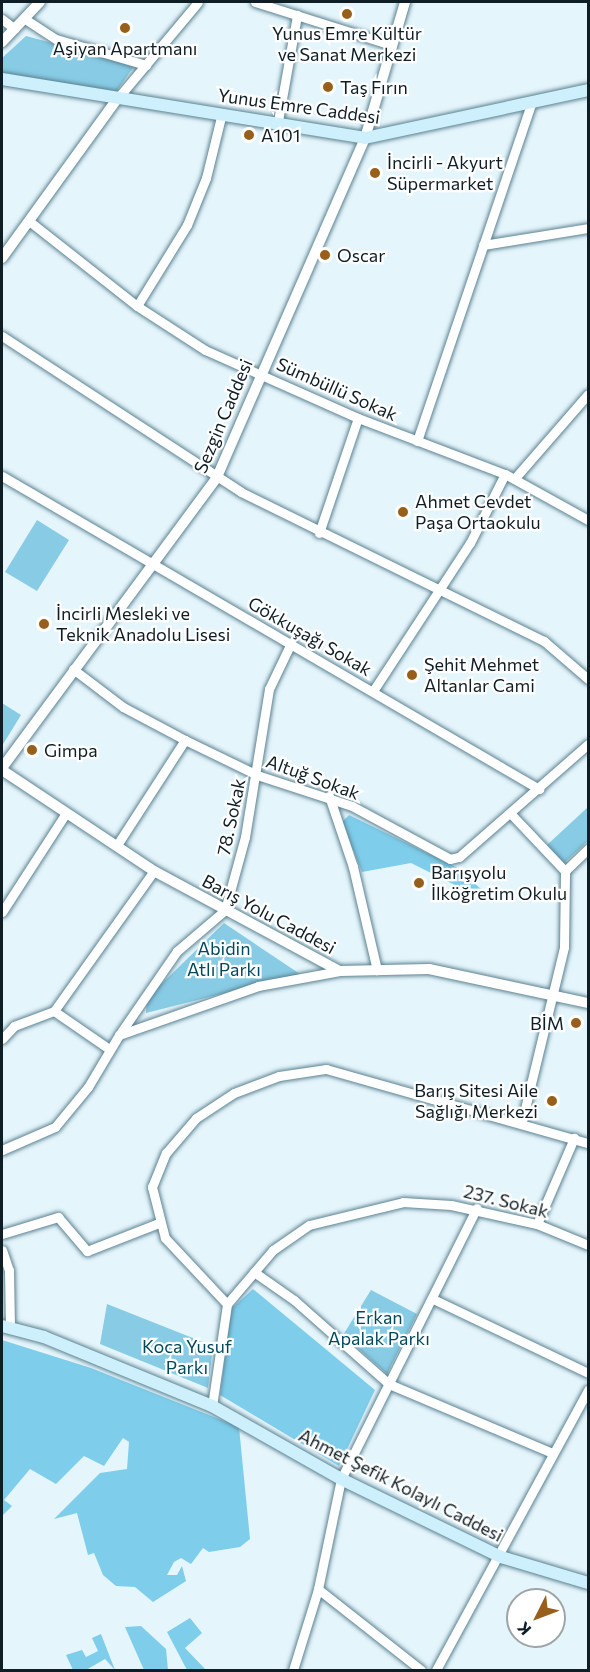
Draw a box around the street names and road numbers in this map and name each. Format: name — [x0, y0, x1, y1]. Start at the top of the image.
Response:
street label: Yunus Emre Caddesi — [216, 84, 382, 128]
street label: Sümbüllü Sokak — [273, 353, 401, 425]
street label: Sezgin Caddesi — [189, 356, 257, 476]
street label: Gökkuşağı Sokak — [244, 592, 376, 680]
street label: Altuğ Sokak — [263, 750, 363, 804]
street label: 78. Sokak — [212, 777, 250, 857]
street label: Barış Yolu Caddesi — [198, 870, 340, 958]
street label: 237. Sokak — [461, 1180, 551, 1222]
street label: Ahmet Şefik Kolaylı Caddesi — [295, 1424, 507, 1546]

